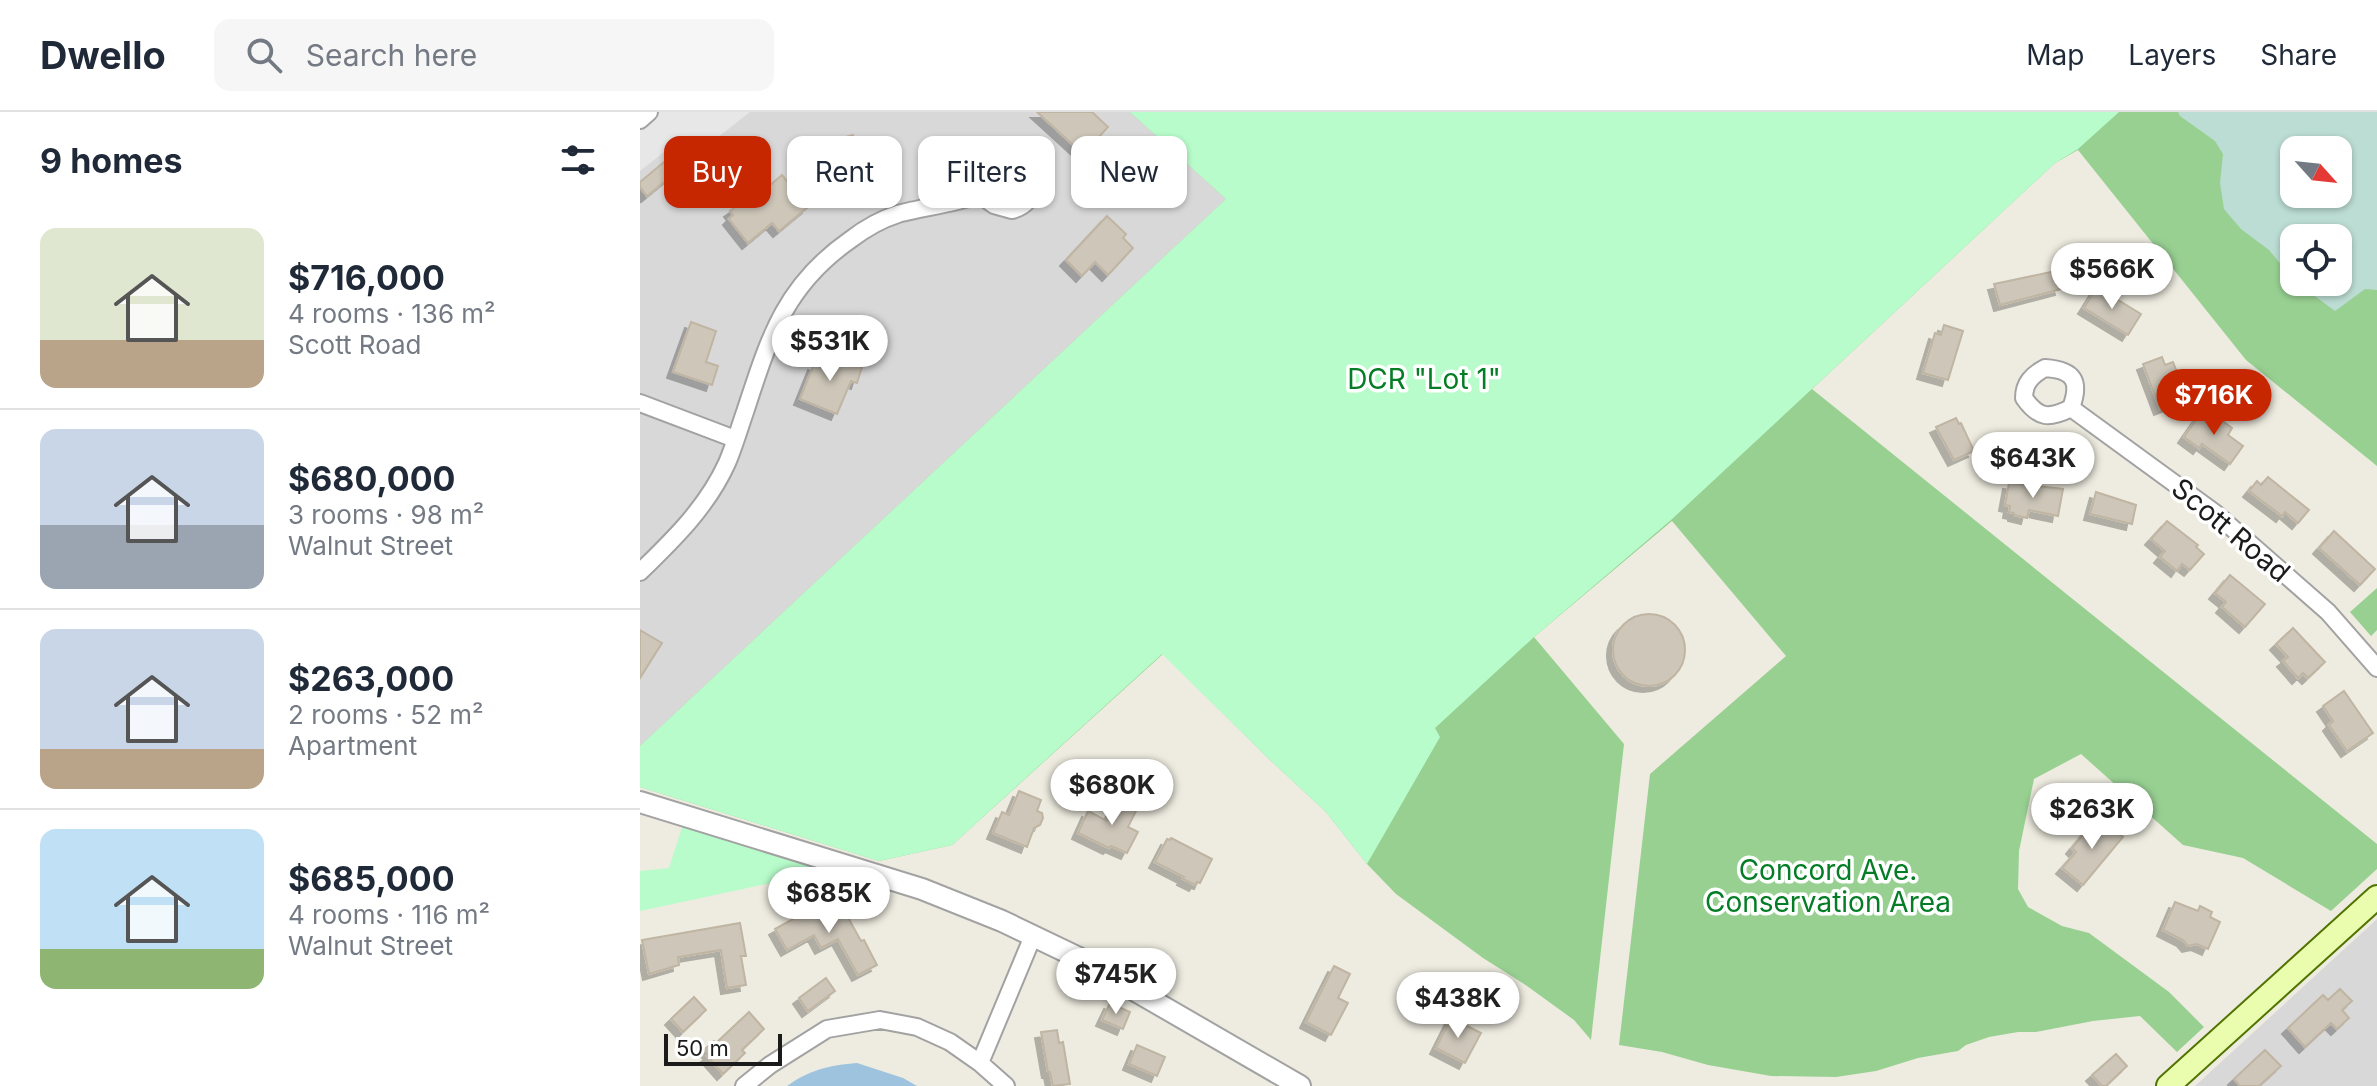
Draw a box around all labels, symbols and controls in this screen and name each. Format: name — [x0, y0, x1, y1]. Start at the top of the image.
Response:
search box — [214, 19, 774, 91]
text: Dwello — [40, 32, 166, 78]
icon: search — [242, 33, 286, 77]
text: Search here — [306, 37, 477, 73]
text: Map — [2026, 38, 2084, 72]
text: Layers — [2128, 38, 2216, 72]
text: Share — [2260, 38, 2337, 72]
chip: Buy — [664, 136, 771, 208]
chip: Rent — [787, 136, 902, 208]
chip: Filters — [918, 136, 1055, 208]
chip: New — [1071, 136, 1187, 208]
north arrow — [2280, 136, 2352, 208]
map controls — [2280, 136, 2352, 296]
icon: filters — [556, 138, 600, 182]
text: 9 homes — [40, 140, 182, 181]
button: locate — [2280, 224, 2352, 296]
pin: $566K — [2056, 243, 2168, 311]
text: $566K — [2069, 253, 2155, 284]
text: $716,000 — [288, 257, 445, 298]
icon: home — [104, 260, 200, 356]
text: 4 rooms · 136 m² — [288, 298, 496, 329]
pin: $531K — [774, 315, 886, 383]
text: $531K — [790, 325, 870, 356]
text: Scott Road — [288, 329, 422, 360]
park label: DCR "Lot 1" — [1347, 362, 1501, 396]
pin: $716K — [2158, 369, 2270, 437]
text: $716K — [2175, 379, 2253, 410]
pin: $643K — [1977, 432, 2089, 500]
text: $643K — [1990, 442, 2076, 473]
text: $680,000 — [288, 458, 456, 499]
icon: home — [104, 461, 200, 557]
street label: Scott Road — [2165, 471, 2297, 589]
text: 3 rooms · 98 m² — [288, 499, 484, 530]
text: Walnut Street — [288, 530, 453, 561]
text: $263,000 — [288, 658, 454, 699]
icon: home — [104, 661, 200, 757]
text: 2 rooms · 52 m² — [288, 699, 484, 730]
text: Apartment — [288, 730, 417, 761]
pin: $680K — [1056, 759, 1168, 827]
text: $680K — [1068, 769, 1156, 800]
pin: $263K — [2036, 783, 2148, 851]
text: $263K — [2049, 793, 2135, 824]
park label: Concord Ave. Conservation Area — [1705, 853, 1951, 919]
text: $685,000 — [288, 858, 455, 899]
icon: home — [104, 861, 200, 957]
pin: $685K — [773, 867, 885, 935]
text: $685K — [786, 877, 872, 908]
text: 4 rooms · 116 m² — [288, 899, 490, 930]
text: Walnut Street — [288, 930, 453, 961]
pin: $745K — [1060, 948, 1172, 1016]
text: $745K — [1074, 958, 1158, 989]
pin: $438K — [1402, 972, 1514, 1040]
text: $438K — [1414, 982, 1502, 1013]
scale bar — [664, 1030, 782, 1066]
text: 50 m — [676, 1035, 729, 1061]

